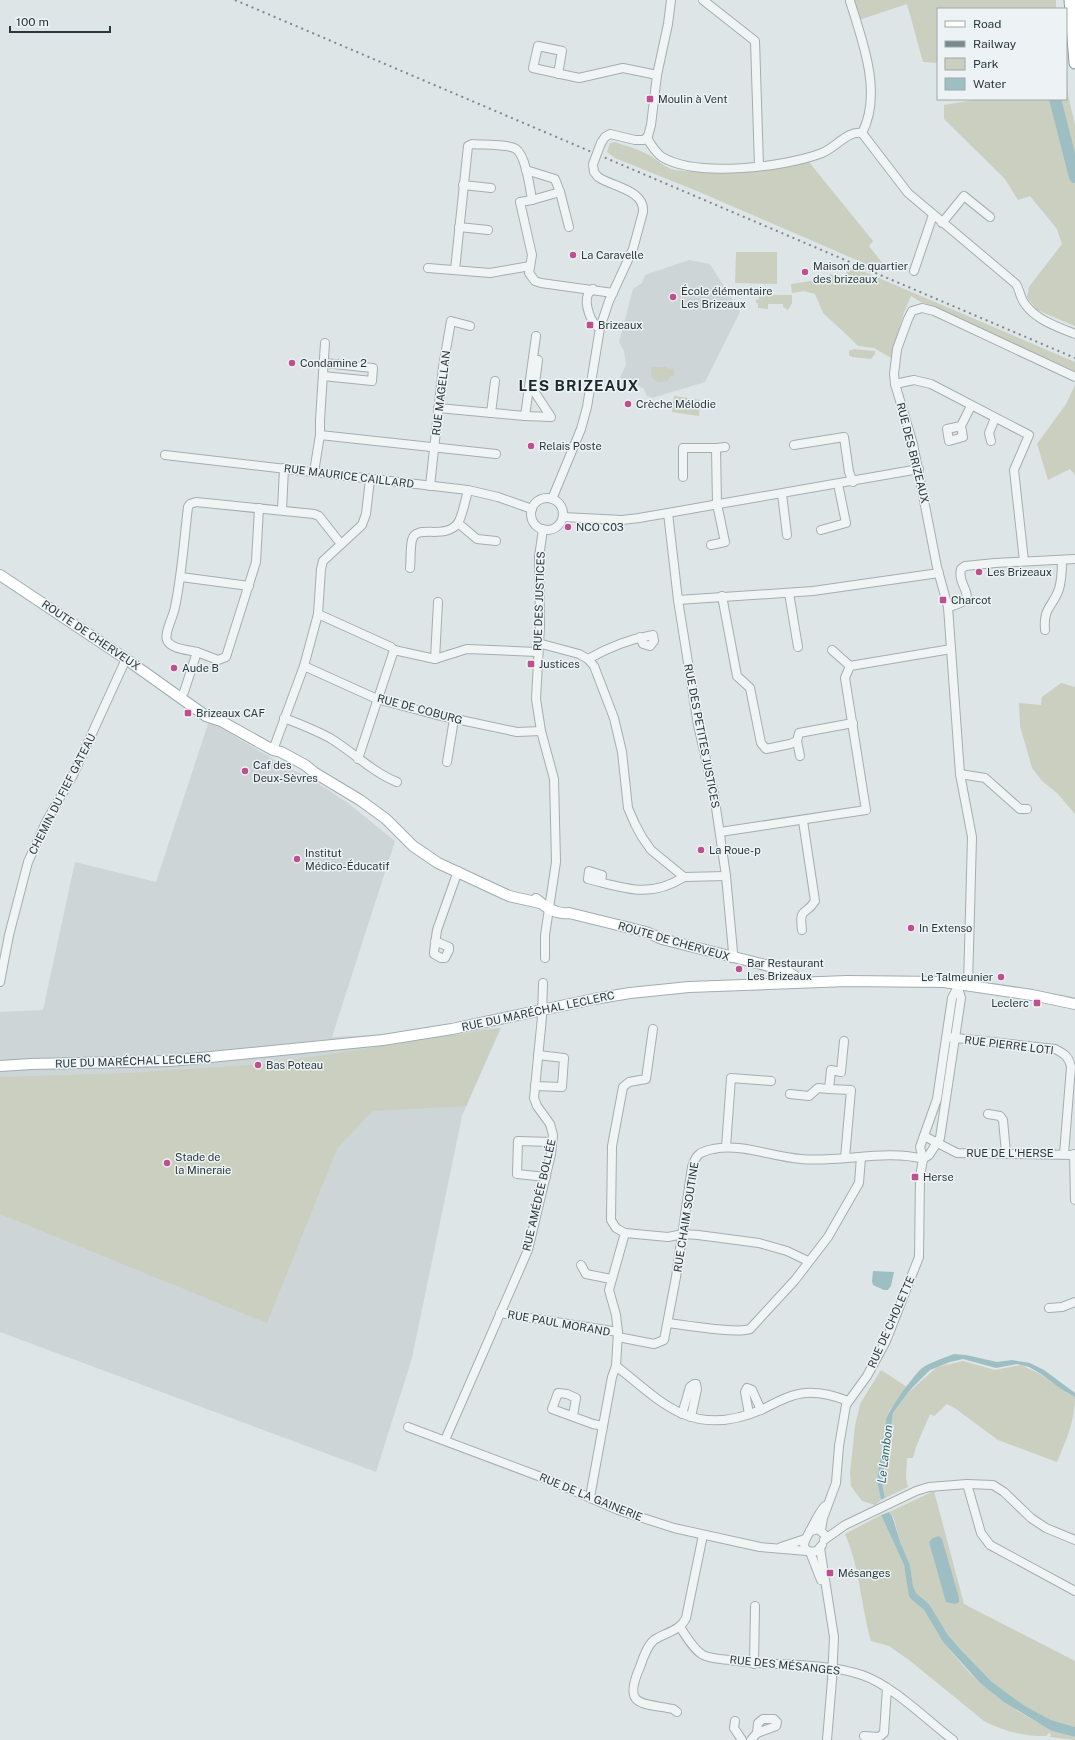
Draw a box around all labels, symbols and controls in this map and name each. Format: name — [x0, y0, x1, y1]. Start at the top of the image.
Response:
scale bar — [10, 8, 110, 34]
legend — [937, 8, 1067, 100]
text: 100 m — [16, 15, 49, 29]
text: Road — [973, 17, 1001, 31]
text: Railway — [973, 37, 1017, 51]
text: Park — [973, 57, 999, 71]
text: Water — [973, 77, 1007, 91]
place label: Moulin à Vent — [658, 93, 727, 105]
marker: Moulin à Vent — [645, 94, 655, 104]
place label: La Caravelle — [581, 249, 644, 261]
marker: La Caravelle — [568, 250, 578, 260]
place label: Maison de quartier des brizeaux — [813, 260, 908, 285]
marker: Maison de quartier des brizeaux — [800, 267, 810, 277]
place label: École élémentaire Les Brizeaux — [681, 284, 773, 310]
marker: École élémentaire Les Brizeaux — [668, 292, 678, 302]
place label: Brizeaux — [598, 319, 643, 331]
marker: Brizeaux — [585, 320, 595, 330]
street label: RUE MAGELLAN — [430, 350, 452, 436]
place label: Condamine 2 — [300, 357, 367, 369]
marker: Condamine 2 — [287, 358, 297, 368]
district label: LES BRIZEAUX — [518, 377, 640, 394]
place label: Crèche Mélodie — [636, 398, 716, 410]
marker: Crèche Mélodie — [623, 399, 633, 409]
street label: RUE DES BRIZEAUX — [895, 401, 931, 505]
place label: Relais Poste — [539, 440, 602, 452]
marker: Relais Poste — [526, 441, 536, 451]
street label: RUE MAURICE CAILLARD — [283, 462, 415, 490]
place label: NCO C03 — [576, 521, 624, 533]
marker: NCO C03 — [563, 522, 573, 532]
street label: RUE DES JUSTICES — [531, 551, 547, 651]
place label: Les Brizeaux — [987, 566, 1052, 578]
marker: Les Brizeaux — [974, 567, 984, 577]
place label: Charcot — [951, 594, 991, 606]
marker: Charcot — [938, 595, 948, 605]
street label: ROUTE DE CHERVEUX — [40, 598, 143, 673]
place label: Justices — [539, 658, 580, 670]
marker: Justices — [526, 659, 536, 669]
place label: Aude B — [182, 662, 219, 674]
marker: Aude B — [169, 663, 179, 673]
street label: RUE DES PETITES JUSTICES — [682, 663, 722, 809]
street label: RUE DE COBURG — [376, 692, 464, 726]
place label: Brizeaux CAF — [196, 707, 265, 719]
marker: Brizeaux CAF — [183, 708, 193, 718]
street label: CHEMIN DU FIEF GATEAU — [26, 732, 98, 856]
place label: Caf des Deux-Sèvres — [253, 759, 318, 784]
marker: Caf des Deux-Sèvres — [240, 766, 250, 776]
place label: La Roue-p — [709, 844, 761, 856]
marker: La Roue-p — [696, 845, 706, 855]
place label: Institut Médico-Éducatif — [305, 847, 390, 872]
marker: Institut Médico-Éducatif — [292, 854, 302, 864]
street label: ROUTE DE CHERVEUX — [617, 919, 732, 963]
place label: In Extenso — [919, 922, 972, 934]
marker: In Extenso — [906, 923, 916, 933]
place label: Bar Restaurant Les Brizeaux — [747, 957, 824, 982]
marker: Bar Restaurant Les Brizeaux — [734, 964, 744, 974]
place label: Le Talmeunier — [921, 971, 993, 983]
marker: Le Talmeunier — [996, 972, 1006, 982]
street label: RUE DU MARÉCHAL LECLERC — [460, 988, 616, 1033]
place label: Leclerc — [991, 997, 1029, 1009]
marker: Leclerc — [1032, 998, 1042, 1008]
street label: RUE PIERRE LOTI — [964, 1034, 1054, 1056]
street label: RUE DU MARÉCHAL LECLERC — [55, 1051, 211, 1070]
place label: Bas Poteau — [266, 1059, 323, 1071]
marker: Bas Poteau — [253, 1060, 263, 1070]
street label: RUE AMÉDÉE BOLLÉE — [519, 1137, 558, 1252]
street label: RUE DE L'HERSE — [966, 1147, 1054, 1159]
place label: Stade de la Mineraie — [175, 1151, 231, 1176]
marker: Stade de la Mineraie — [162, 1158, 172, 1168]
street label: RUE CHAIM SOUTINE — [671, 1161, 701, 1273]
place label: Herse — [923, 1171, 954, 1183]
marker: Herse — [910, 1172, 920, 1182]
street label: RUE DE CHOLETTE — [865, 1274, 917, 1370]
street label: RUE PAUL MORAND — [507, 1308, 612, 1338]
water label: Le Lambon — [874, 1424, 896, 1484]
street label: RUE DE LA GAINERIE — [538, 1471, 644, 1523]
place label: Mésanges — [838, 1567, 891, 1579]
marker: Mésanges — [825, 1568, 835, 1578]
street label: RUE DES MÉSANGES — [729, 1652, 841, 1677]

